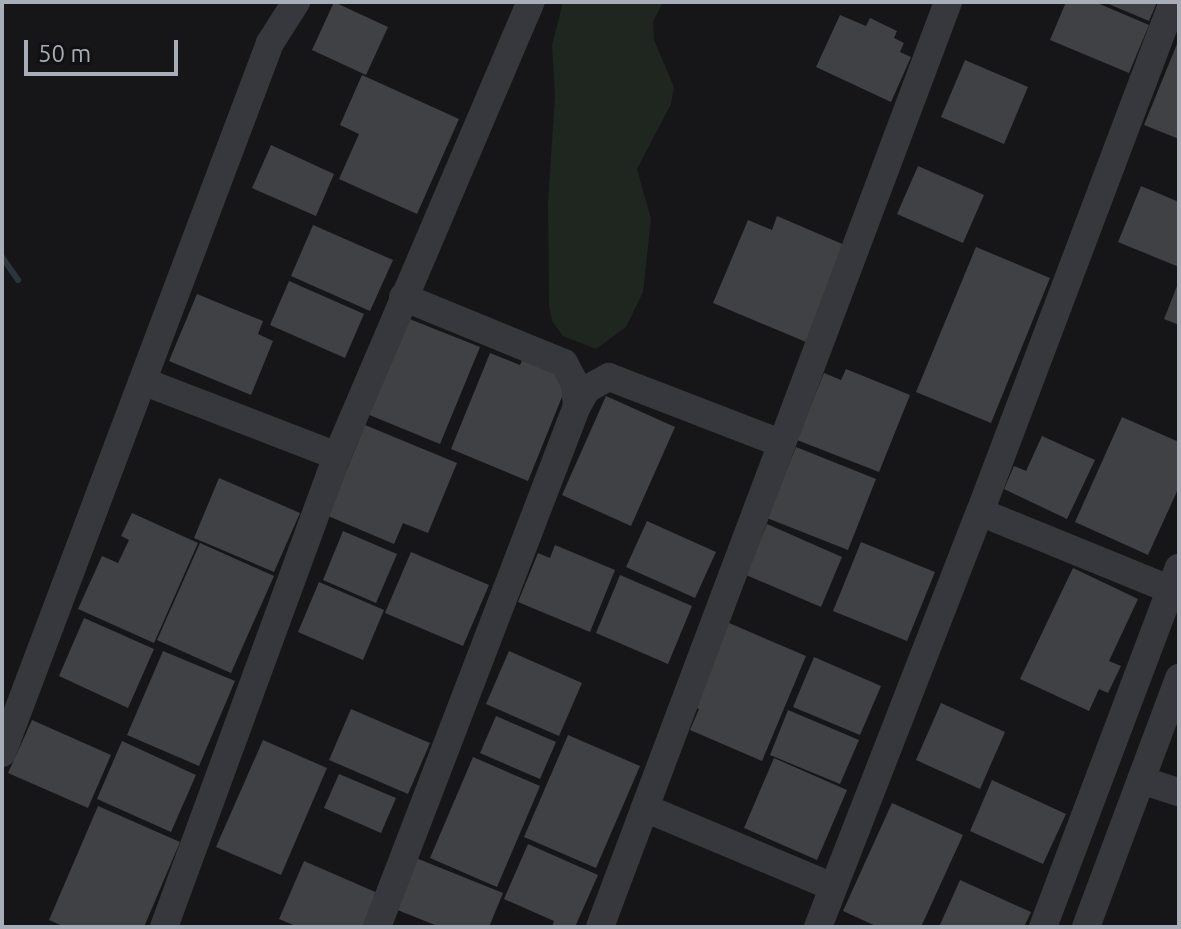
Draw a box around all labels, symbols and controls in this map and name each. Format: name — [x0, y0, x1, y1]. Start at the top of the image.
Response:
scale bar — [28, 24, 182, 74]
text: 50 m — [38, 40, 91, 67]

